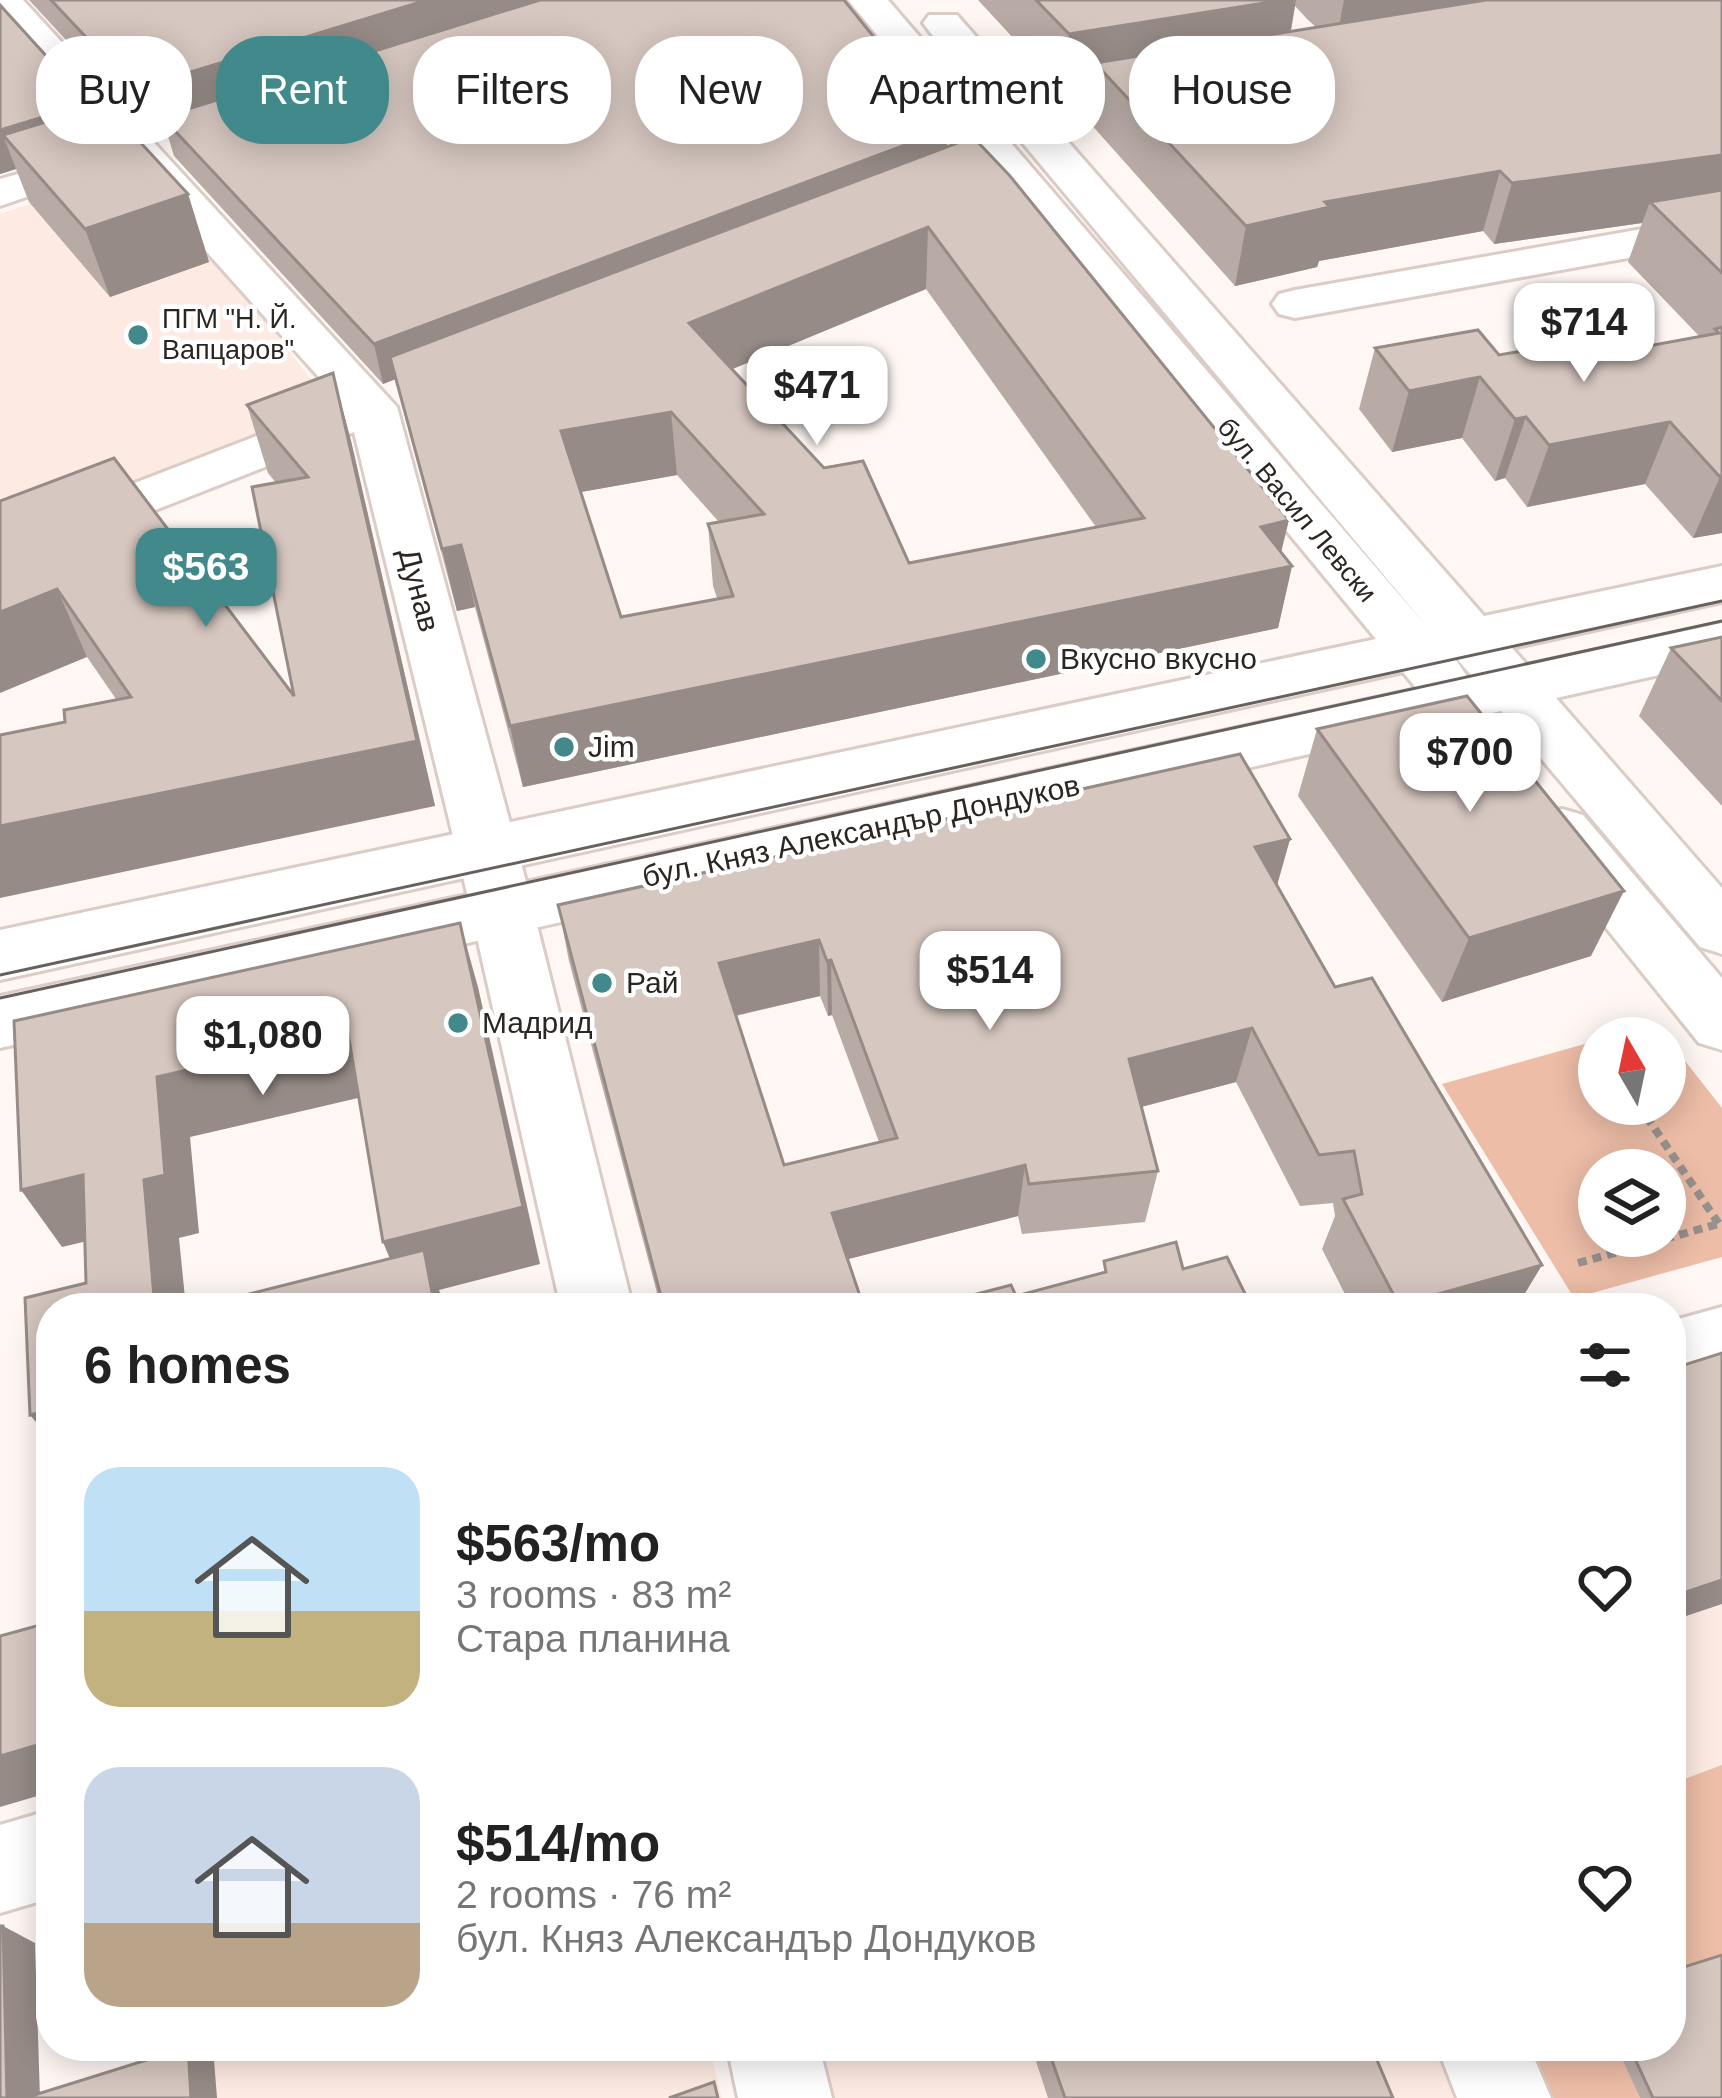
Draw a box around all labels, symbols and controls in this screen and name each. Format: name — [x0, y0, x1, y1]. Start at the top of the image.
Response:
chip: Buy — [36, 36, 192, 144]
chip: Rent — [216, 36, 389, 144]
chip: Filters — [413, 36, 611, 144]
chip: New — [635, 36, 803, 144]
chip: Apartment — [827, 36, 1105, 144]
chip: House — [1129, 36, 1335, 144]
pin: $714 — [1513, 283, 1655, 385]
text: $714 — [1541, 300, 1627, 343]
place label: ПГМ "Н. Й. Вапцаров" — [162, 303, 296, 365]
marker: ПГМ "Н. Й. Вапцаров" — [125, 322, 151, 348]
pin: $471 — [746, 346, 888, 448]
text: $471 — [774, 363, 860, 406]
street label: бул. Васил Левски — [1211, 412, 1383, 608]
pin: $563 — [135, 528, 277, 630]
street label: Дунав — [393, 544, 446, 635]
text: $563 — [163, 545, 249, 588]
place label: Вкусно вкусно — [1060, 642, 1257, 675]
marker: Вкусно вкусно — [1023, 646, 1049, 672]
pin: $700 — [1399, 713, 1541, 815]
place label: Jim — [588, 730, 635, 763]
text: $700 — [1427, 730, 1513, 773]
marker: Jim — [551, 734, 577, 760]
street label: бул. Княз Александър Дондуков — [639, 768, 1083, 893]
pin: $514 — [919, 931, 1061, 1033]
text: $514 — [947, 948, 1033, 991]
place label: Рай — [626, 966, 678, 999]
marker: Рай — [589, 970, 615, 996]
pin: $1,080 — [165, 996, 361, 1098]
place label: Мадрид — [482, 1006, 592, 1039]
marker: Мадрид — [445, 1010, 471, 1036]
text: $1,080 — [203, 1013, 323, 1056]
north arrow — [1578, 1017, 1686, 1125]
map controls — [1578, 1017, 1686, 1257]
button: layers — [1578, 1149, 1686, 1257]
icon: filters — [1572, 1332, 1638, 1398]
text: 6 homes — [84, 1337, 291, 1394]
icon: home — [180, 1515, 324, 1659]
text: $563/mo — [456, 1515, 660, 1572]
icon: heart — [1572, 1554, 1638, 1620]
text: 3 rooms · 83 m² — [456, 1573, 731, 1616]
text: Стара планина — [456, 1617, 730, 1660]
icon: home — [180, 1815, 324, 1959]
text: $514/mo — [456, 1815, 660, 1872]
icon: heart — [1572, 1854, 1638, 1920]
text: 2 rooms · 76 m² — [456, 1873, 731, 1916]
text: бул. Княз Александър Дондуков — [456, 1917, 1036, 1960]

